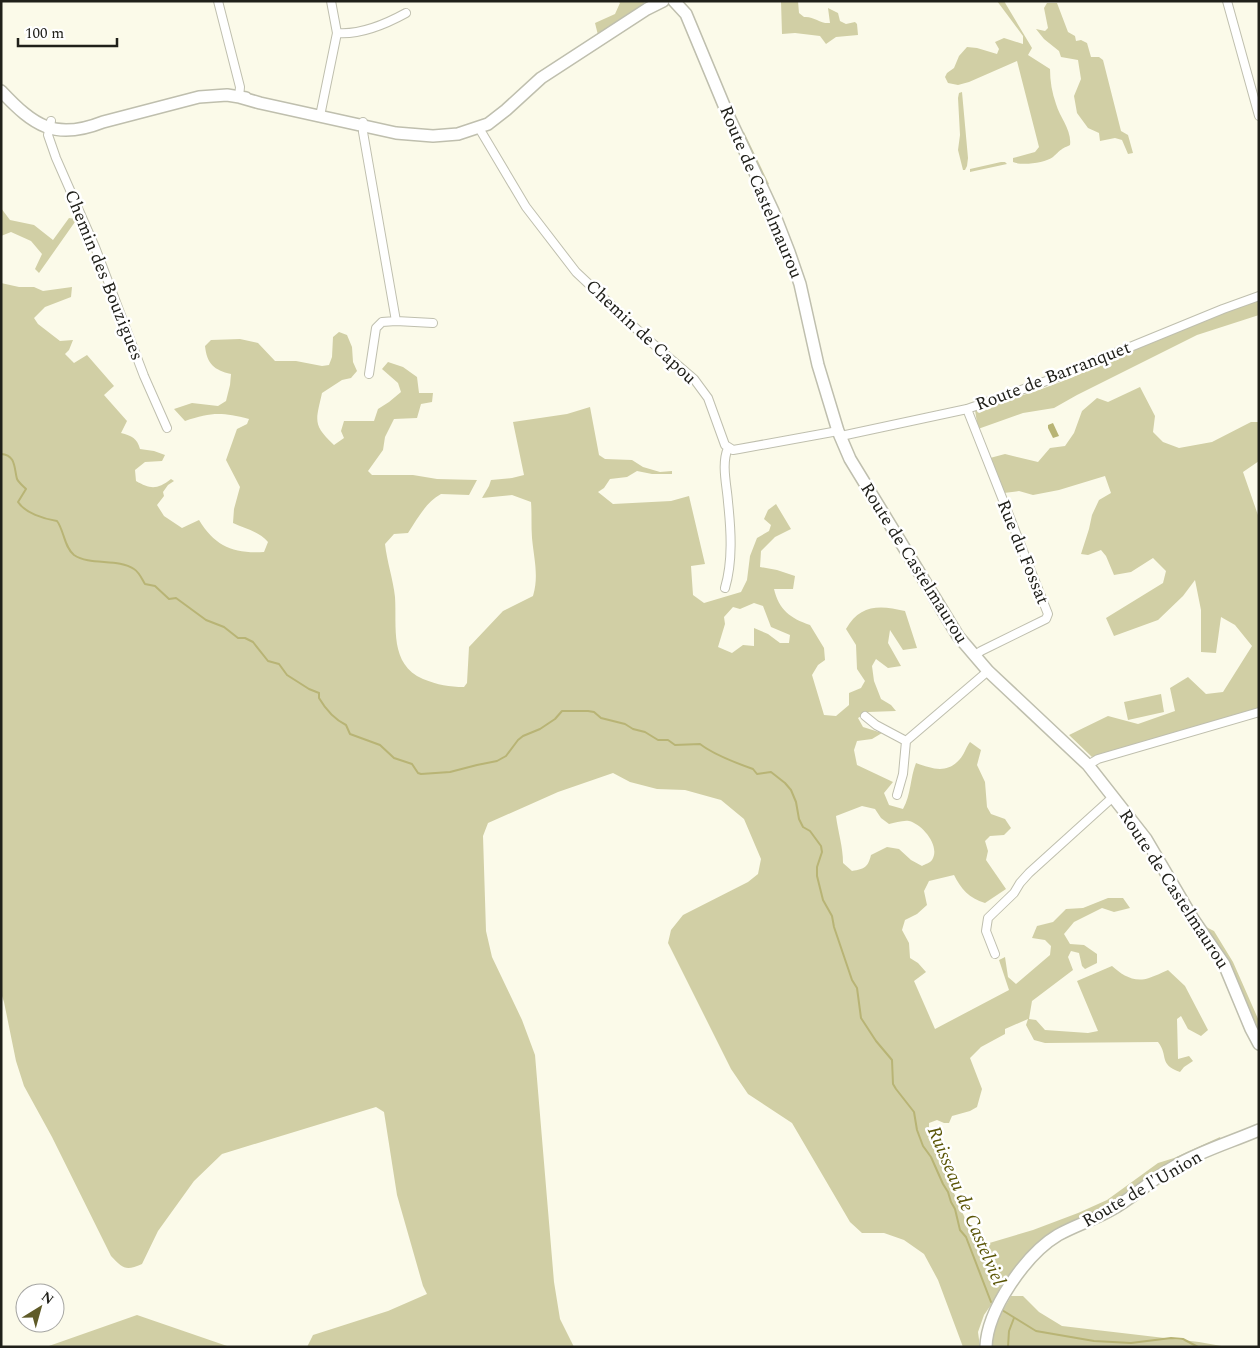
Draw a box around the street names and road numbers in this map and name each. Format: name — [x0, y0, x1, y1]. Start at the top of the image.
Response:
street label: Route de Castelmaurou — [712, 101, 810, 283]
street label: Chemin des Bouzigues — [57, 186, 151, 364]
street label: Chemin de Capou — [579, 273, 703, 391]
street label: Route de Barranquet — [972, 334, 1134, 418]
street label: Route de Castelmaurou — [853, 477, 975, 649]
street label: Rue du Fossat — [990, 496, 1056, 608]
street label: Route de Castelmaurou — [1112, 804, 1236, 974]
street label: Route de l'Union — [1077, 1144, 1207, 1234]

